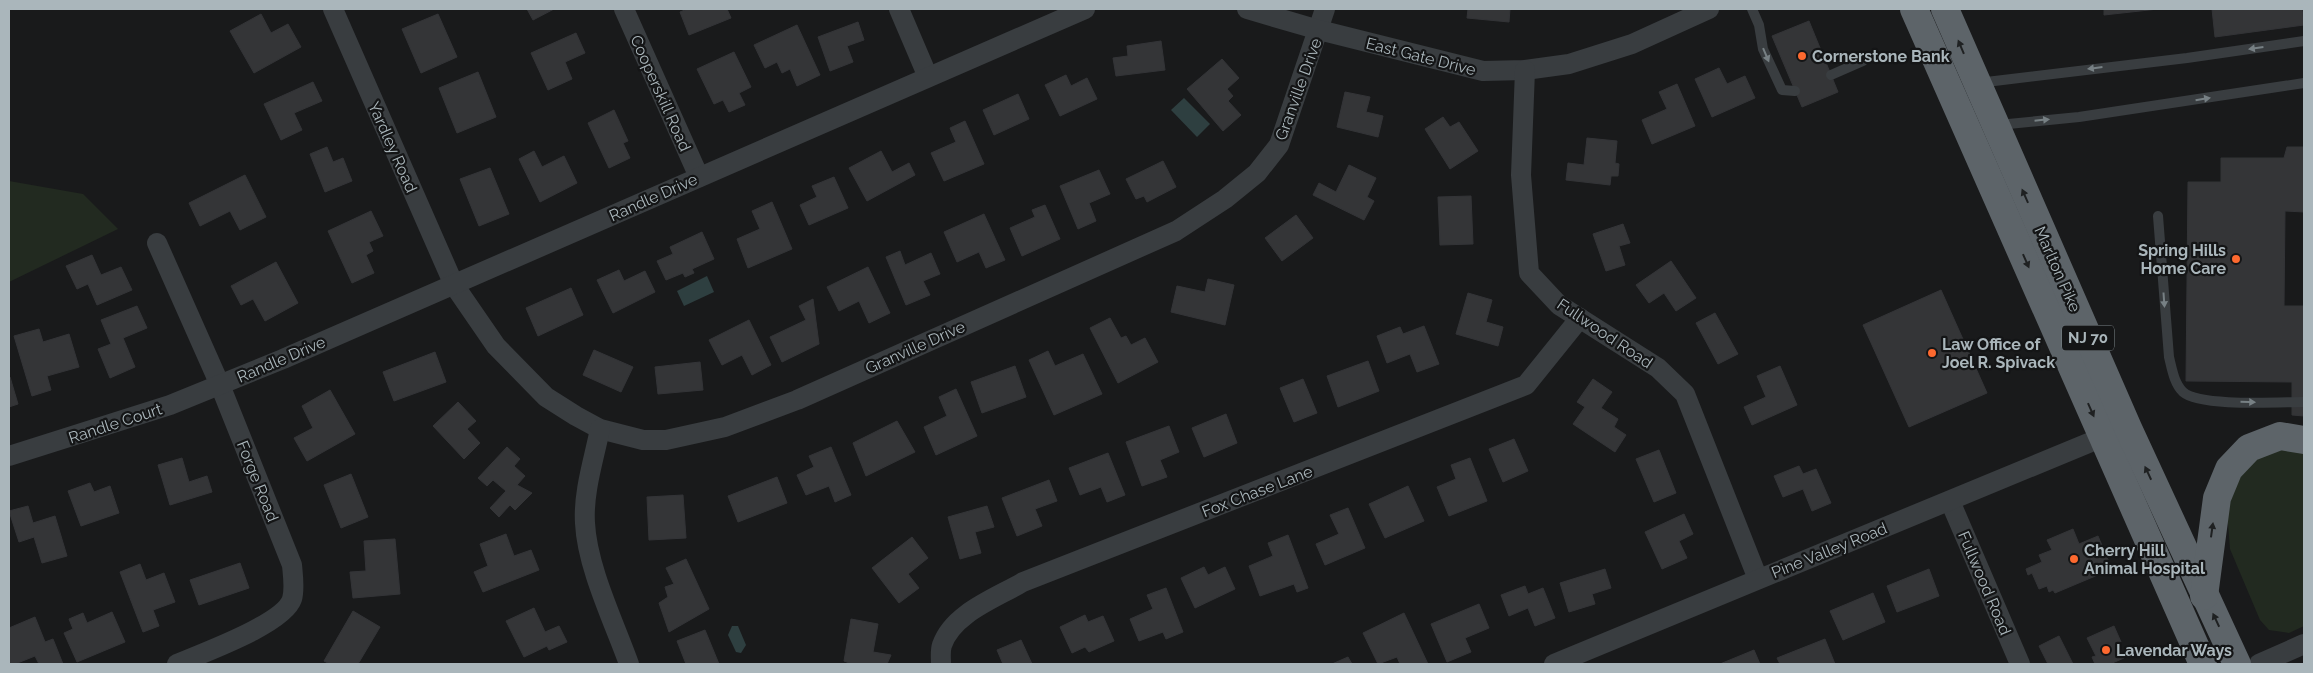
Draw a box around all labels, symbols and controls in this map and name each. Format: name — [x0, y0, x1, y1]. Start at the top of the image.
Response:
street label: Cooperskill Road — [626, 32, 695, 154]
street label: East Gate Drive — [1364, 34, 1478, 79]
street label: Granville Drive — [1271, 36, 1326, 143]
one-way arrow — [1956, 40, 1964, 54]
one-way arrow — [2248, 44, 2264, 52]
place label: Cornerstone Bank — [1812, 47, 1950, 66]
one-way arrow — [1763, 48, 1771, 62]
marker: Cornerstone Bank — [1796, 50, 1808, 62]
one-way arrow — [2086, 64, 2102, 72]
one-way arrow — [2196, 94, 2212, 102]
street label: Yardley Road — [364, 99, 421, 196]
one-way arrow — [2035, 116, 2051, 124]
street label: Randle Drive — [606, 170, 700, 225]
one-way arrow — [2021, 189, 2029, 203]
street label: Marlton Pike — [2030, 223, 2085, 315]
place label: Spring Hills Home Care — [2138, 241, 2226, 278]
marker: Spring Hills Home Care — [2230, 253, 2242, 265]
one-way arrow — [2022, 254, 2030, 268]
one-way arrow — [2161, 292, 2169, 308]
street label: Fullwood Road — [1553, 294, 1656, 372]
street label: Granville Drive — [862, 317, 968, 378]
road number: NJ 70 — [2062, 326, 2114, 350]
street label: Randle Drive — [234, 332, 328, 387]
place label: Law Office of Joel R. Spivack — [1942, 335, 2055, 372]
marker: Law Office of Joel R. Spivack — [1926, 347, 1938, 359]
one-way arrow — [2240, 398, 2256, 406]
street label: Randle Court — [66, 399, 165, 448]
one-way arrow — [2088, 403, 2096, 417]
street label: Forge Road — [233, 438, 282, 524]
street label: Fox Chase Lane — [1199, 462, 1315, 521]
one-way arrow — [2143, 466, 2151, 480]
street label: Pine Valley Road — [1769, 519, 1890, 582]
one-way arrow — [2208, 521, 2216, 537]
street label: Fullwood Road — [1954, 528, 2015, 638]
place label: Cherry Hill Animal Hospital — [2084, 541, 2206, 578]
marker: Cherry Hill Animal Hospital — [2068, 553, 2080, 565]
one-way arrow — [2211, 613, 2219, 627]
place label: Lavendar Ways — [2116, 641, 2232, 660]
marker: Lavendar Ways — [2100, 644, 2112, 656]

